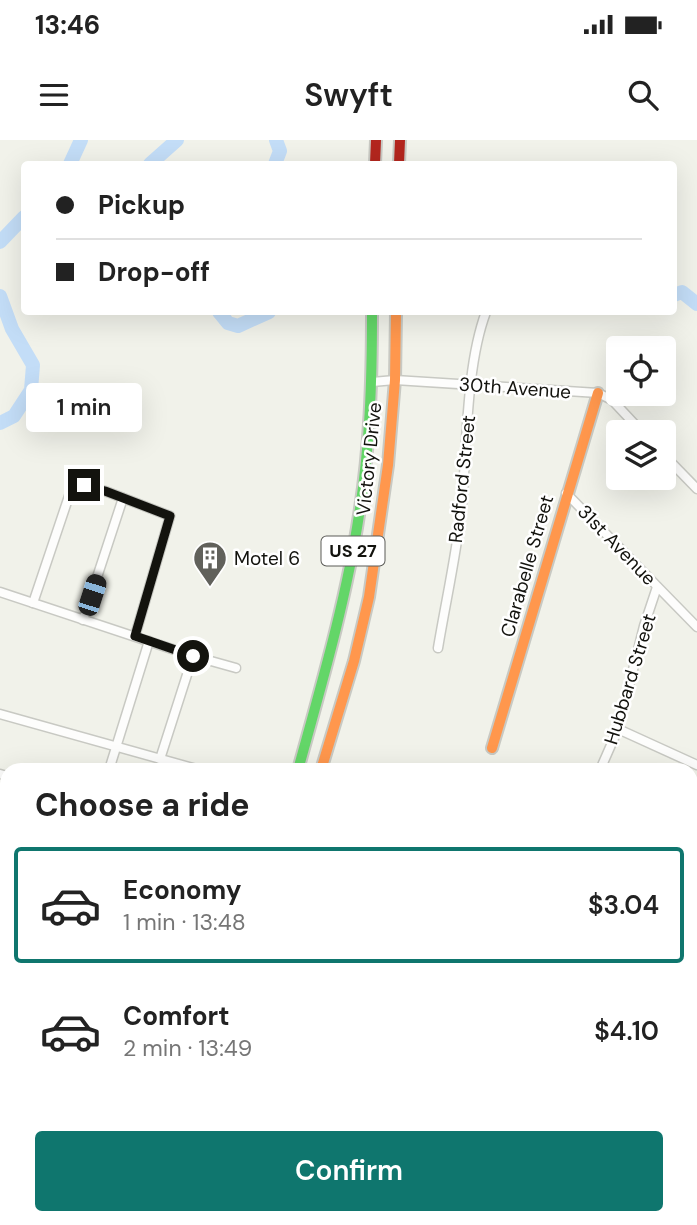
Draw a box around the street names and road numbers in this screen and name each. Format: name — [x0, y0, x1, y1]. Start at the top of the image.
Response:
street label: 30th Avenue — [458, 372, 572, 404]
street label: Victory Drive — [351, 401, 387, 517]
street label: Radford Street — [443, 414, 481, 544]
street label: Clarabelle Street — [495, 492, 559, 640]
street label: 31st Avenue — [572, 499, 662, 591]
road number: US 27 — [322, 536, 384, 566]
street label: Hubbard Street — [598, 611, 662, 747]

